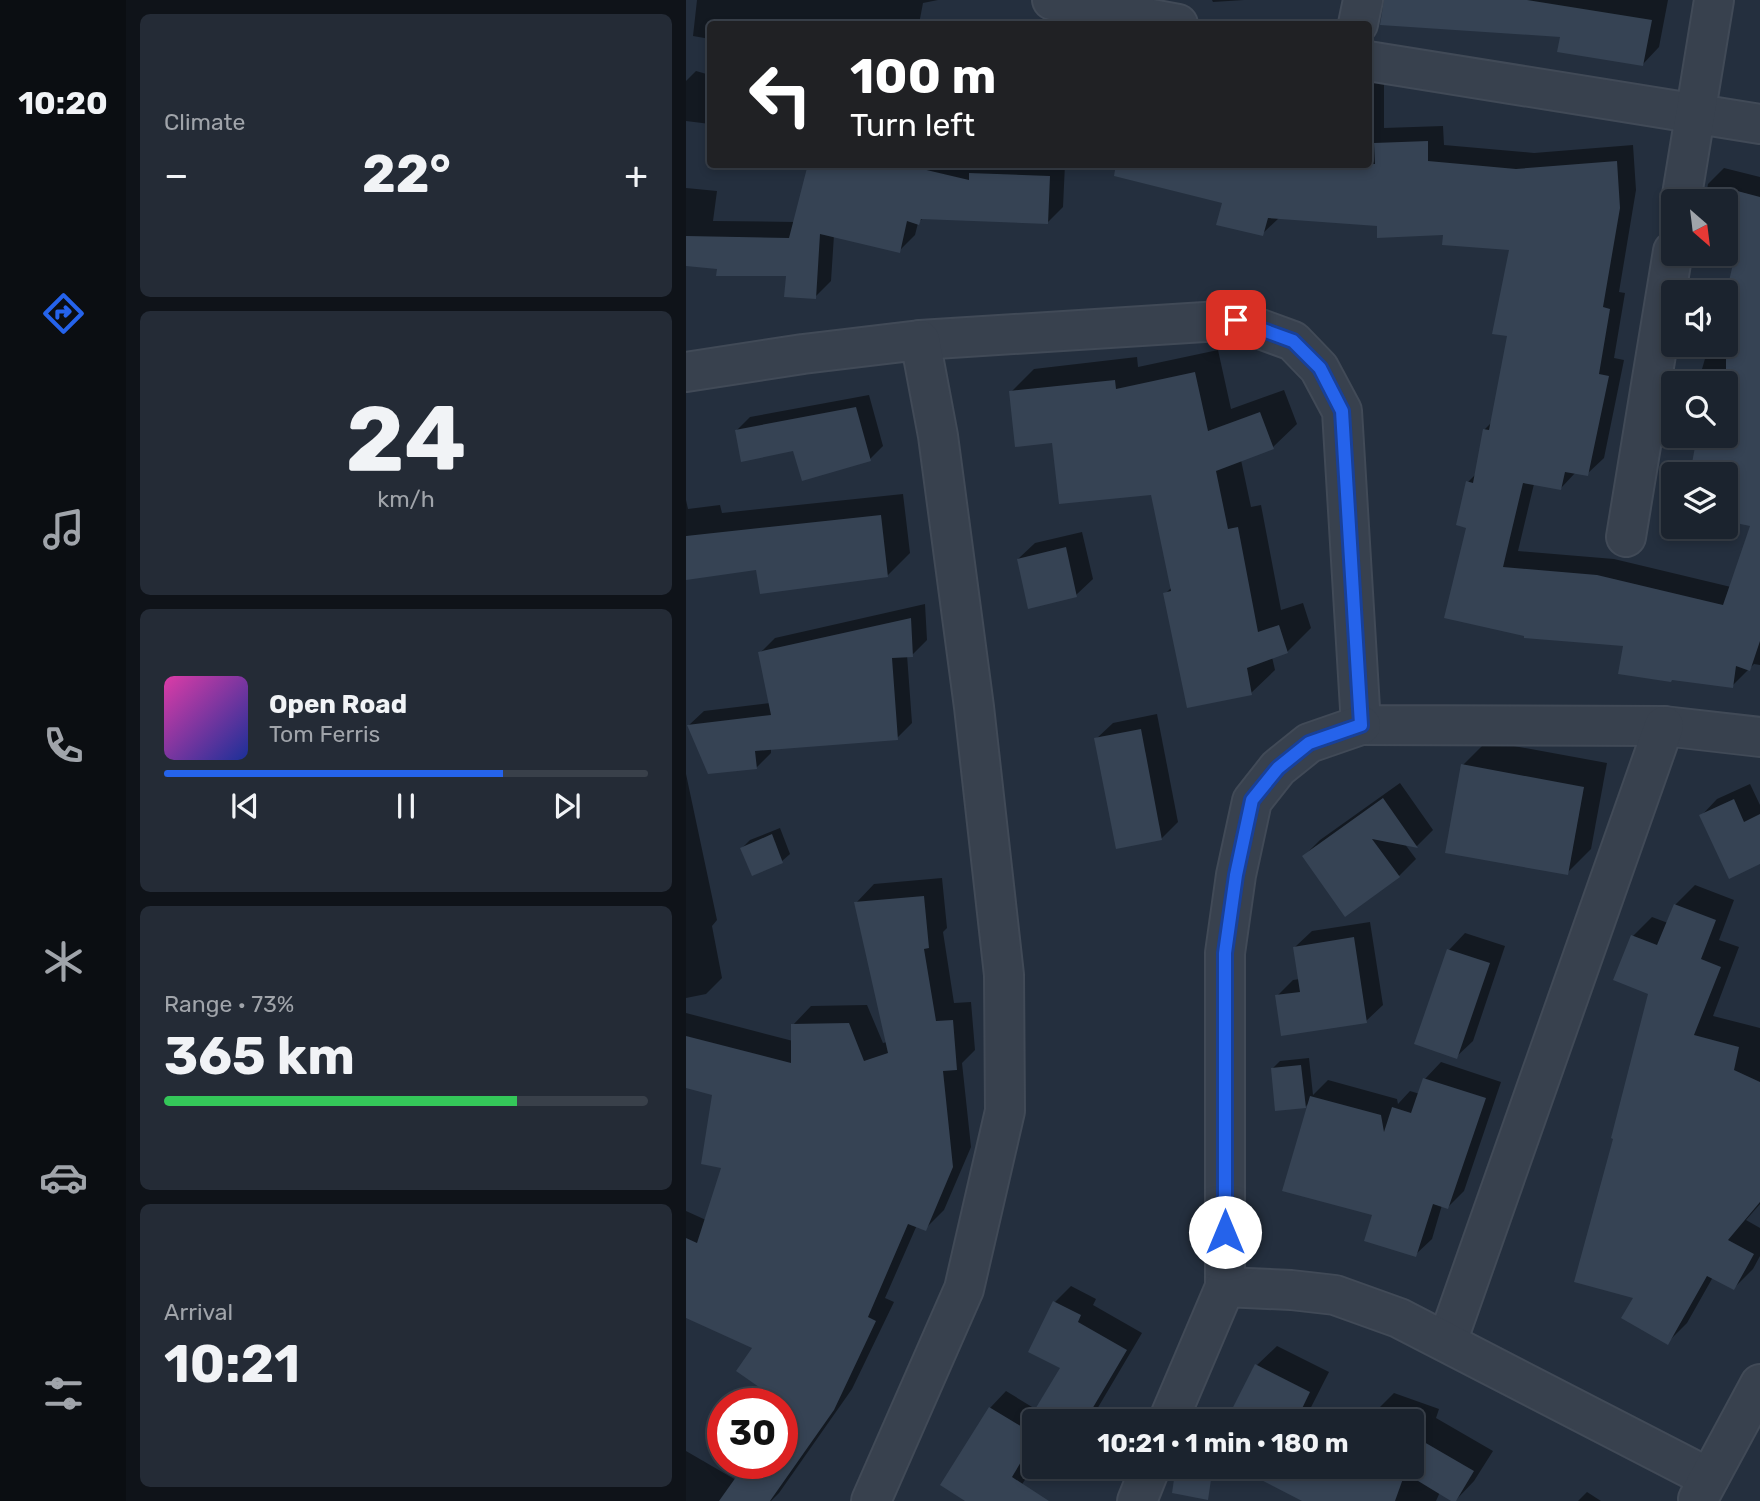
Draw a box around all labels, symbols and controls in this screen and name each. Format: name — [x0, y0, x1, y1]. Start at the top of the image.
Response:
text: 100 m — [850, 47, 996, 105]
icon: left — [735, 49, 826, 140]
text: 10:20 — [18, 84, 108, 122]
text: Turn left — [850, 106, 975, 144]
text: Climate — [164, 108, 245, 136]
text: 22° — [362, 143, 451, 205]
text: − — [164, 152, 189, 198]
text: + — [624, 152, 648, 198]
north arrow — [1661, 189, 1738, 266]
map controls — [1661, 189, 1738, 539]
button: sound — [1661, 280, 1738, 357]
icon: directions — [39, 289, 88, 338]
pin — [1206, 290, 1266, 350]
icon: arrive — [1217, 301, 1255, 339]
button: search — [1661, 371, 1738, 448]
text: 24 — [346, 385, 466, 493]
button: layers — [1661, 462, 1738, 539]
text: km/h — [377, 485, 435, 513]
icon: music — [39, 505, 88, 554]
text: Open Road — [269, 689, 407, 720]
text: Tom Ferris — [269, 720, 380, 748]
icon: phone — [39, 721, 88, 770]
icon: previous — [226, 787, 264, 825]
icon: pause — [387, 787, 425, 825]
icon: next — [548, 787, 586, 825]
icon: climate — [39, 937, 88, 986]
text: Range · 73% — [164, 990, 294, 1018]
text: 365 km — [164, 1025, 355, 1087]
icon: car — [39, 1153, 88, 1202]
position arrow — [1188, 1195, 1262, 1269]
text: Arrival — [164, 1298, 233, 1326]
text: 10:21 — [164, 1333, 300, 1395]
icon: filters — [39, 1369, 88, 1418]
speed limit sign: 30 — [707, 1388, 798, 1479]
text: 10:21 · 1 min · 180 m — [1097, 1428, 1349, 1459]

